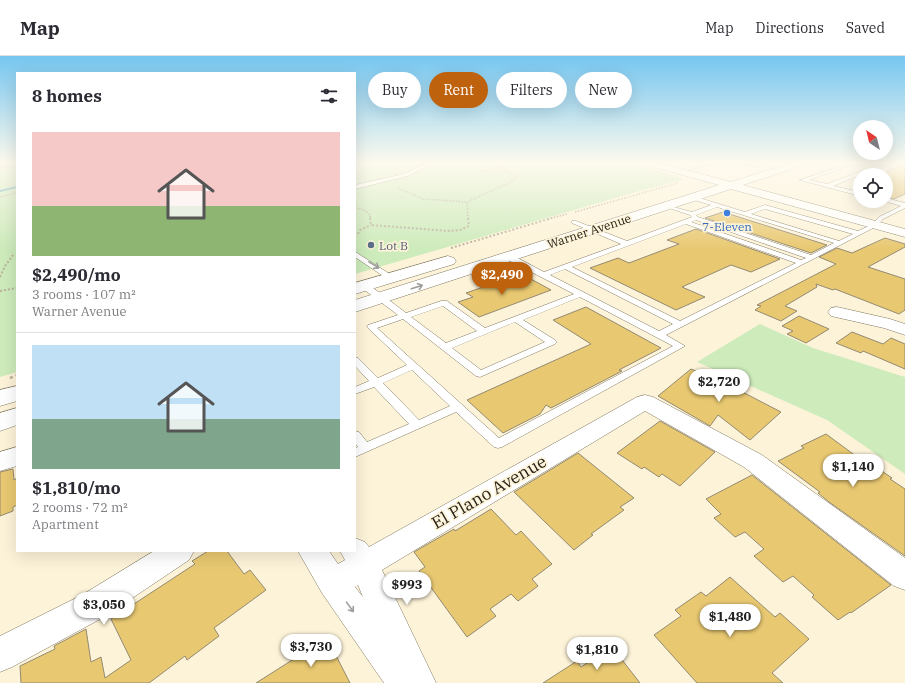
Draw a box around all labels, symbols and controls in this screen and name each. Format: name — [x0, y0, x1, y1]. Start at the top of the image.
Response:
text: Map — [20, 16, 60, 40]
text: Map — [705, 19, 734, 37]
text: Directions — [756, 19, 824, 37]
text: Saved — [846, 19, 885, 37]
chip: Buy — [368, 72, 421, 108]
chip: Rent — [429, 72, 488, 108]
chip: Filters — [496, 72, 567, 108]
chip: New — [575, 72, 632, 108]
text: 8 homes — [32, 85, 102, 107]
icon: filters — [318, 85, 340, 107]
north arrow — [853, 120, 893, 160]
map controls — [853, 120, 893, 208]
icon: home — [150, 158, 222, 230]
button: locate — [853, 168, 893, 208]
marker: 7-Eleven — [722, 208, 732, 218]
street label: Warner Avenue — [545, 210, 633, 252]
place label: 7-Eleven — [702, 219, 752, 234]
place label: Lot B — [379, 238, 408, 253]
marker: Lot B — [366, 240, 376, 250]
one-way arrow — [368, 262, 380, 270]
pin: $2,490 — [469, 262, 535, 296]
text: $2,490/mo — [32, 264, 121, 286]
text: $2,490 — [481, 266, 523, 283]
one-way arrow — [411, 282, 423, 290]
text: 3 rooms · 107 m² — [32, 286, 136, 303]
text: Warner Avenue — [32, 303, 126, 320]
pin: $2,720 — [686, 369, 752, 403]
icon: home — [150, 371, 222, 443]
text: $2,720 — [698, 373, 740, 390]
street label: El Plano Avenue — [428, 450, 550, 534]
pin: $1,140 — [820, 454, 886, 488]
text: $1,140 — [832, 458, 874, 475]
text: $1,810/mo — [32, 477, 121, 499]
text: 2 rooms · 72 m² — [32, 499, 128, 516]
text: Apartment — [32, 516, 99, 533]
pin: $993 — [383, 572, 431, 606]
text: $993 — [391, 576, 423, 593]
pin: $3,050 — [71, 592, 137, 626]
text: $3,050 — [83, 596, 125, 613]
one-way arrow — [346, 601, 354, 612]
pin: $1,480 — [697, 604, 763, 638]
text: $1,480 — [709, 608, 751, 625]
pin: $3,730 — [278, 634, 344, 668]
pin: $1,810 — [564, 637, 630, 671]
text: $3,730 — [290, 638, 332, 655]
text: $1,810 — [576, 641, 618, 658]

